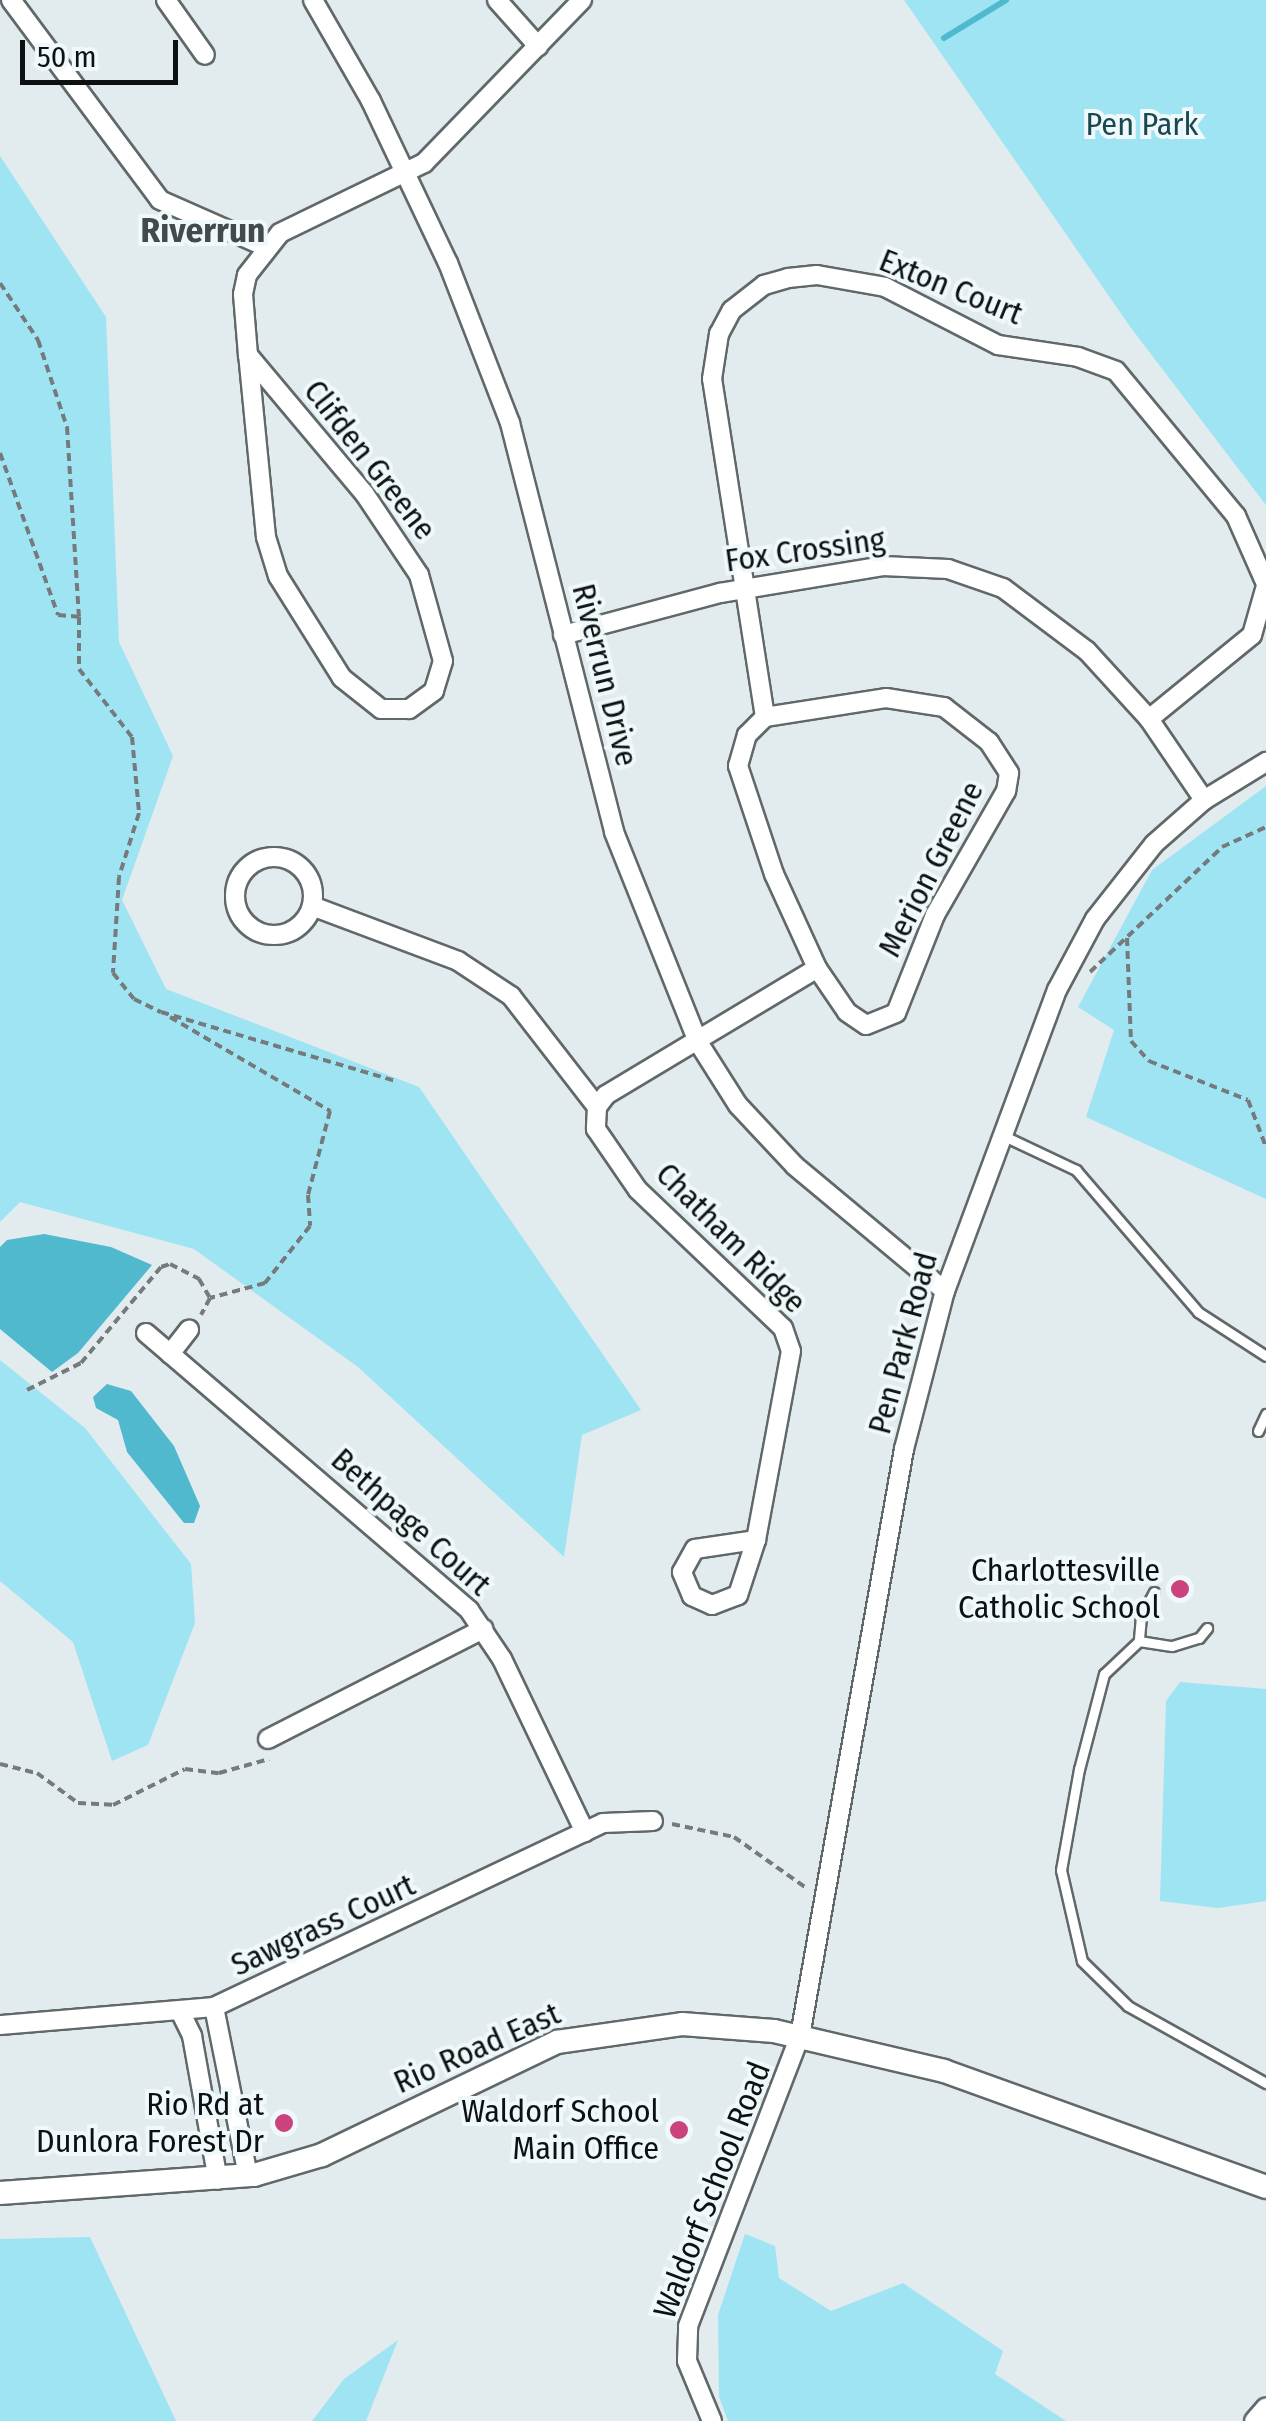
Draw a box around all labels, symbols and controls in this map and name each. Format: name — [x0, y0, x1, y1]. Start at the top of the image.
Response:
scale bar — [25, 20, 182, 82]
text: 50 m — [37, 39, 97, 75]
park label: Pen Park — [1086, 105, 1198, 143]
district label: Riverrun — [141, 209, 265, 251]
street label: Exton Court — [874, 241, 1028, 333]
street label: Clifden Greene — [296, 372, 444, 548]
street label: Fox Crossing — [723, 520, 887, 580]
street label: Riverrun Drive — [564, 580, 646, 770]
street label: Merion Greene — [870, 775, 992, 963]
street label: Chatham Ridge — [648, 1155, 814, 1321]
street label: Pen Park Road — [860, 1248, 946, 1438]
street label: Bethpage Court — [323, 1440, 499, 1604]
place label: Charlottesville Catholic School — [958, 1552, 1160, 1627]
marker: Charlottesville Catholic School — [1169, 1578, 1191, 1600]
street label: Sawgrass Court — [225, 1866, 421, 1984]
street label: Rio Road East — [388, 1994, 566, 2102]
street label: Waldorf School Road — [645, 2056, 779, 2324]
place label: Rio Rd at Dunlora Forest Dr — [36, 2086, 264, 2161]
place label: Waldorf School Main Office — [461, 2093, 659, 2168]
marker: Rio Rd at Dunlora Forest Dr — [273, 2112, 295, 2134]
marker: Waldorf School Main Office — [668, 2119, 690, 2141]

